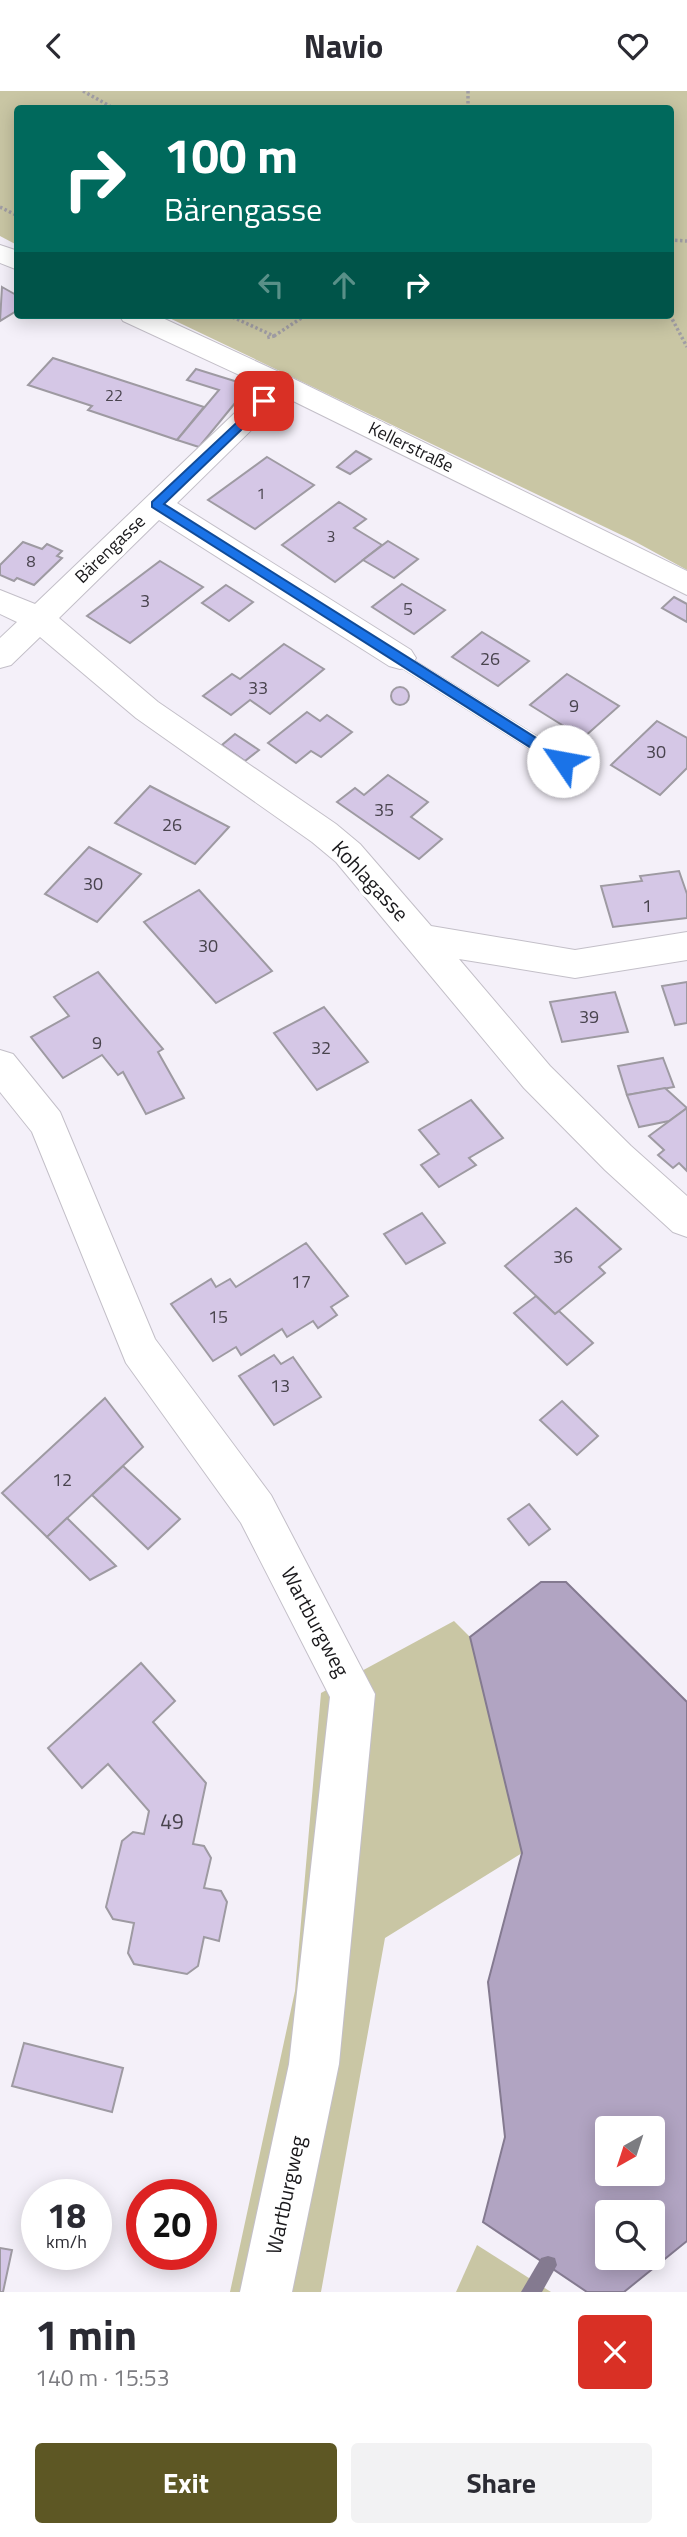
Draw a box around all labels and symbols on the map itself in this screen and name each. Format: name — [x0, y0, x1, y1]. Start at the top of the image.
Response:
pin — [234, 371, 294, 431]
house number: 22 — [105, 383, 123, 407]
street label: Kellerstraße — [364, 414, 459, 479]
house number: 1 — [257, 481, 265, 505]
street label: Bärengasse — [68, 508, 151, 589]
house number: 3 — [327, 524, 335, 548]
house number: 8 — [27, 549, 36, 573]
house number: 3 — [140, 587, 150, 614]
house number: 5 — [403, 595, 413, 622]
house number: 26 — [480, 645, 500, 672]
house number: 33 — [248, 674, 268, 701]
house number: 9 — [569, 692, 579, 719]
position arrow — [526, 724, 600, 798]
house number: 30 — [646, 738, 666, 765]
house number: 35 — [374, 796, 394, 823]
house number: 26 — [162, 811, 182, 838]
street label: Kohlagasse — [325, 833, 417, 928]
house number: 30 — [83, 870, 103, 897]
house number: 1 — [642, 892, 652, 919]
house number: 30 — [198, 932, 218, 959]
house number: 39 — [579, 1003, 599, 1030]
house number: 9 — [92, 1029, 102, 1056]
house number: 32 — [311, 1034, 331, 1061]
house number: 36 — [553, 1243, 573, 1270]
house number: 17 — [291, 1268, 311, 1295]
house number: 15 — [208, 1303, 228, 1330]
house number: 13 — [270, 1372, 290, 1399]
house number: 12 — [52, 1466, 72, 1493]
street label: Wartburgweg — [273, 1561, 358, 1683]
house number: 49 — [160, 1805, 184, 1837]
north arrow — [595, 2116, 665, 2186]
street label: Wartburgweg — [257, 2132, 313, 2257]
speed limit sign: 20 — [126, 2179, 217, 2270]

